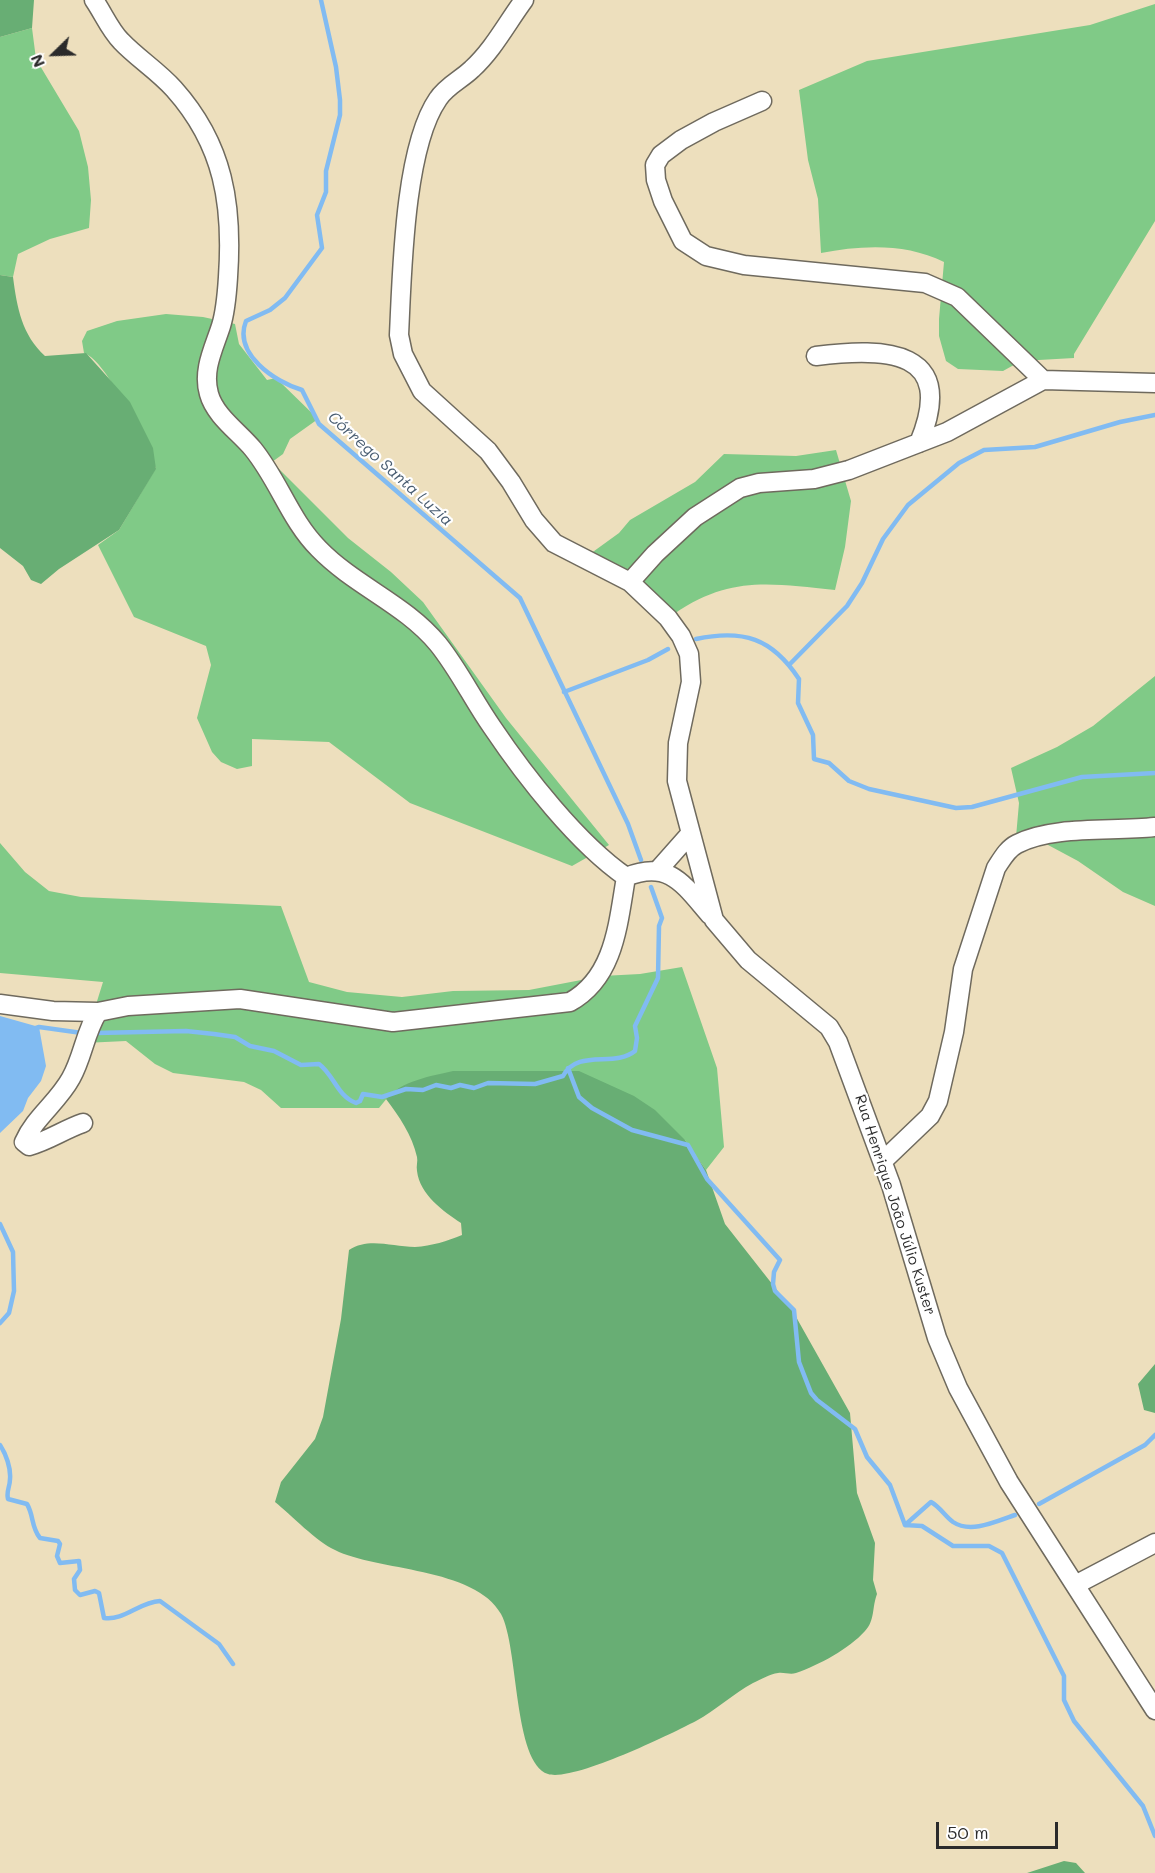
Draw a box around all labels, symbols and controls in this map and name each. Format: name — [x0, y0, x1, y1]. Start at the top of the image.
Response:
north arrow — [24, 24, 84, 84]
text: N — [25, 52, 49, 71]
water label: Córrego Santa Luzia — [324, 408, 456, 530]
street label: Rua Henrique João Júlio Kuster — [851, 1092, 939, 1318]
scale bar — [939, 1810, 1060, 1848]
text: 50 m — [947, 1820, 989, 1844]

